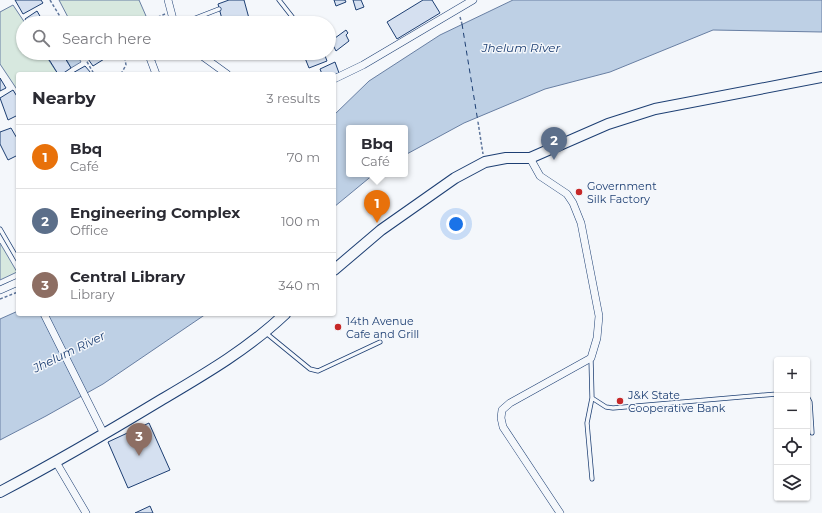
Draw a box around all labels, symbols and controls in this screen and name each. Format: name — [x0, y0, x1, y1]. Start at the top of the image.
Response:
search box — [16, 16, 336, 60]
icon: search — [30, 27, 52, 49]
text: Search here — [62, 29, 151, 48]
water label: Jhelum River — [481, 40, 561, 55]
text: Nearby — [32, 88, 96, 108]
text: 3 results — [266, 90, 320, 106]
popup — [346, 125, 408, 177]
pin: 2 — [541, 127, 567, 160]
text: Bbq — [361, 134, 393, 153]
text: Bbq — [70, 139, 102, 158]
text: 1 — [42, 149, 48, 165]
text: 70 m — [287, 149, 320, 165]
text: Café — [361, 153, 390, 169]
text: Café — [70, 158, 99, 174]
place label: Government Silk Factory — [587, 179, 657, 206]
marker: Government Silk Factory — [574, 187, 584, 197]
pin: 1 — [364, 190, 390, 223]
text: Engineering Complex — [70, 203, 240, 222]
text: 2 — [41, 213, 49, 229]
text: 100 m — [281, 213, 320, 229]
your location — [446, 214, 466, 234]
text: Office — [70, 222, 108, 238]
text: Central Library — [70, 267, 185, 286]
text: 3 — [41, 277, 49, 293]
text: 340 m — [278, 277, 320, 293]
text: Library — [70, 286, 115, 302]
place label: 14th Avenue Cafe and Grill — [346, 314, 419, 341]
marker: 14th Avenue Cafe and Grill — [333, 322, 343, 332]
water label: Jhelum River — [29, 327, 108, 376]
map controls — [774, 357, 810, 501]
button: + — [774, 357, 810, 393]
place label: J&K State Cooperative Bank — [627, 388, 726, 415]
button: − — [774, 393, 810, 429]
marker: J&K State Cooperative Bank — [615, 396, 625, 406]
pin: 3 — [126, 423, 152, 456]
button: locate — [774, 429, 810, 465]
button: layers — [774, 465, 810, 501]

